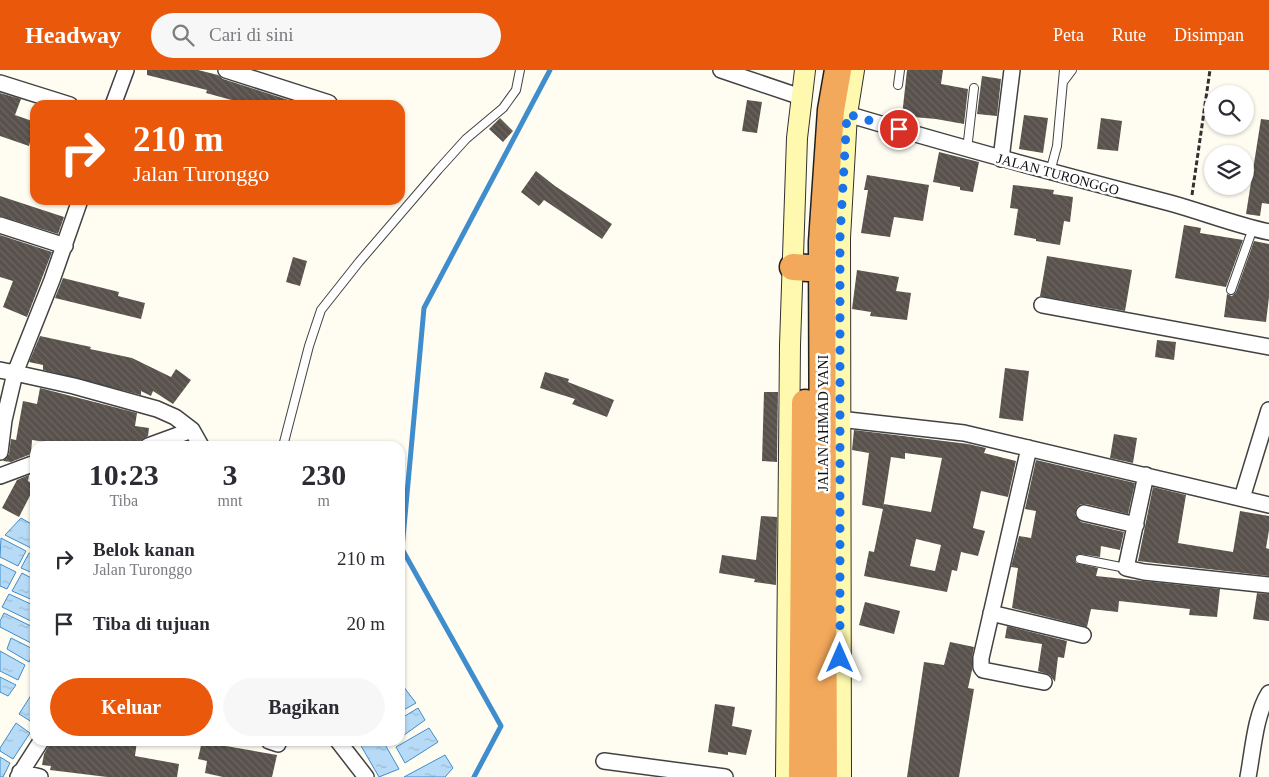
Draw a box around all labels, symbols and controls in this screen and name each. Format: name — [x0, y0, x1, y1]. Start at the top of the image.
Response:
search box — [151, 13, 501, 58]
icon: search — [169, 21, 197, 49]
text: Headway — [25, 22, 121, 48]
text: Cari di sini — [209, 24, 293, 45]
text: Peta — [1053, 25, 1084, 45]
text: Rute — [1112, 25, 1146, 45]
text: Disimpan — [1174, 25, 1244, 45]
map controls — [1204, 85, 1254, 195]
button: search — [1204, 85, 1254, 135]
pin — [878, 108, 920, 150]
icon: arrive — [885, 115, 913, 143]
icon: right — [50, 120, 115, 185]
text: 210 m — [133, 120, 223, 159]
button: layers — [1204, 145, 1254, 195]
street label: JALAN TURONGGO — [995, 151, 1121, 198]
text: Jalan Turonggo — [133, 161, 269, 186]
street label: JALAN AHMAD YANI — [816, 354, 831, 491]
text: 10:23 — [89, 458, 159, 491]
text: 3 — [222, 458, 237, 491]
text: 230 — [301, 458, 346, 491]
text: Tiba — [109, 492, 138, 509]
text: mnt — [218, 492, 242, 509]
text: m — [317, 492, 330, 509]
text: Belok kanan — [93, 539, 195, 560]
icon: right — [50, 545, 78, 573]
text: 210 m — [337, 548, 385, 569]
text: Jalan Turonggo — [93, 561, 192, 578]
icon: arrive — [50, 610, 78, 638]
text: Tiba di tujuan — [93, 613, 210, 634]
text: 20 m — [346, 613, 385, 634]
position arrow — [813, 631, 865, 683]
button: Keluar — [50, 678, 213, 736]
button: Bagikan — [223, 678, 385, 736]

